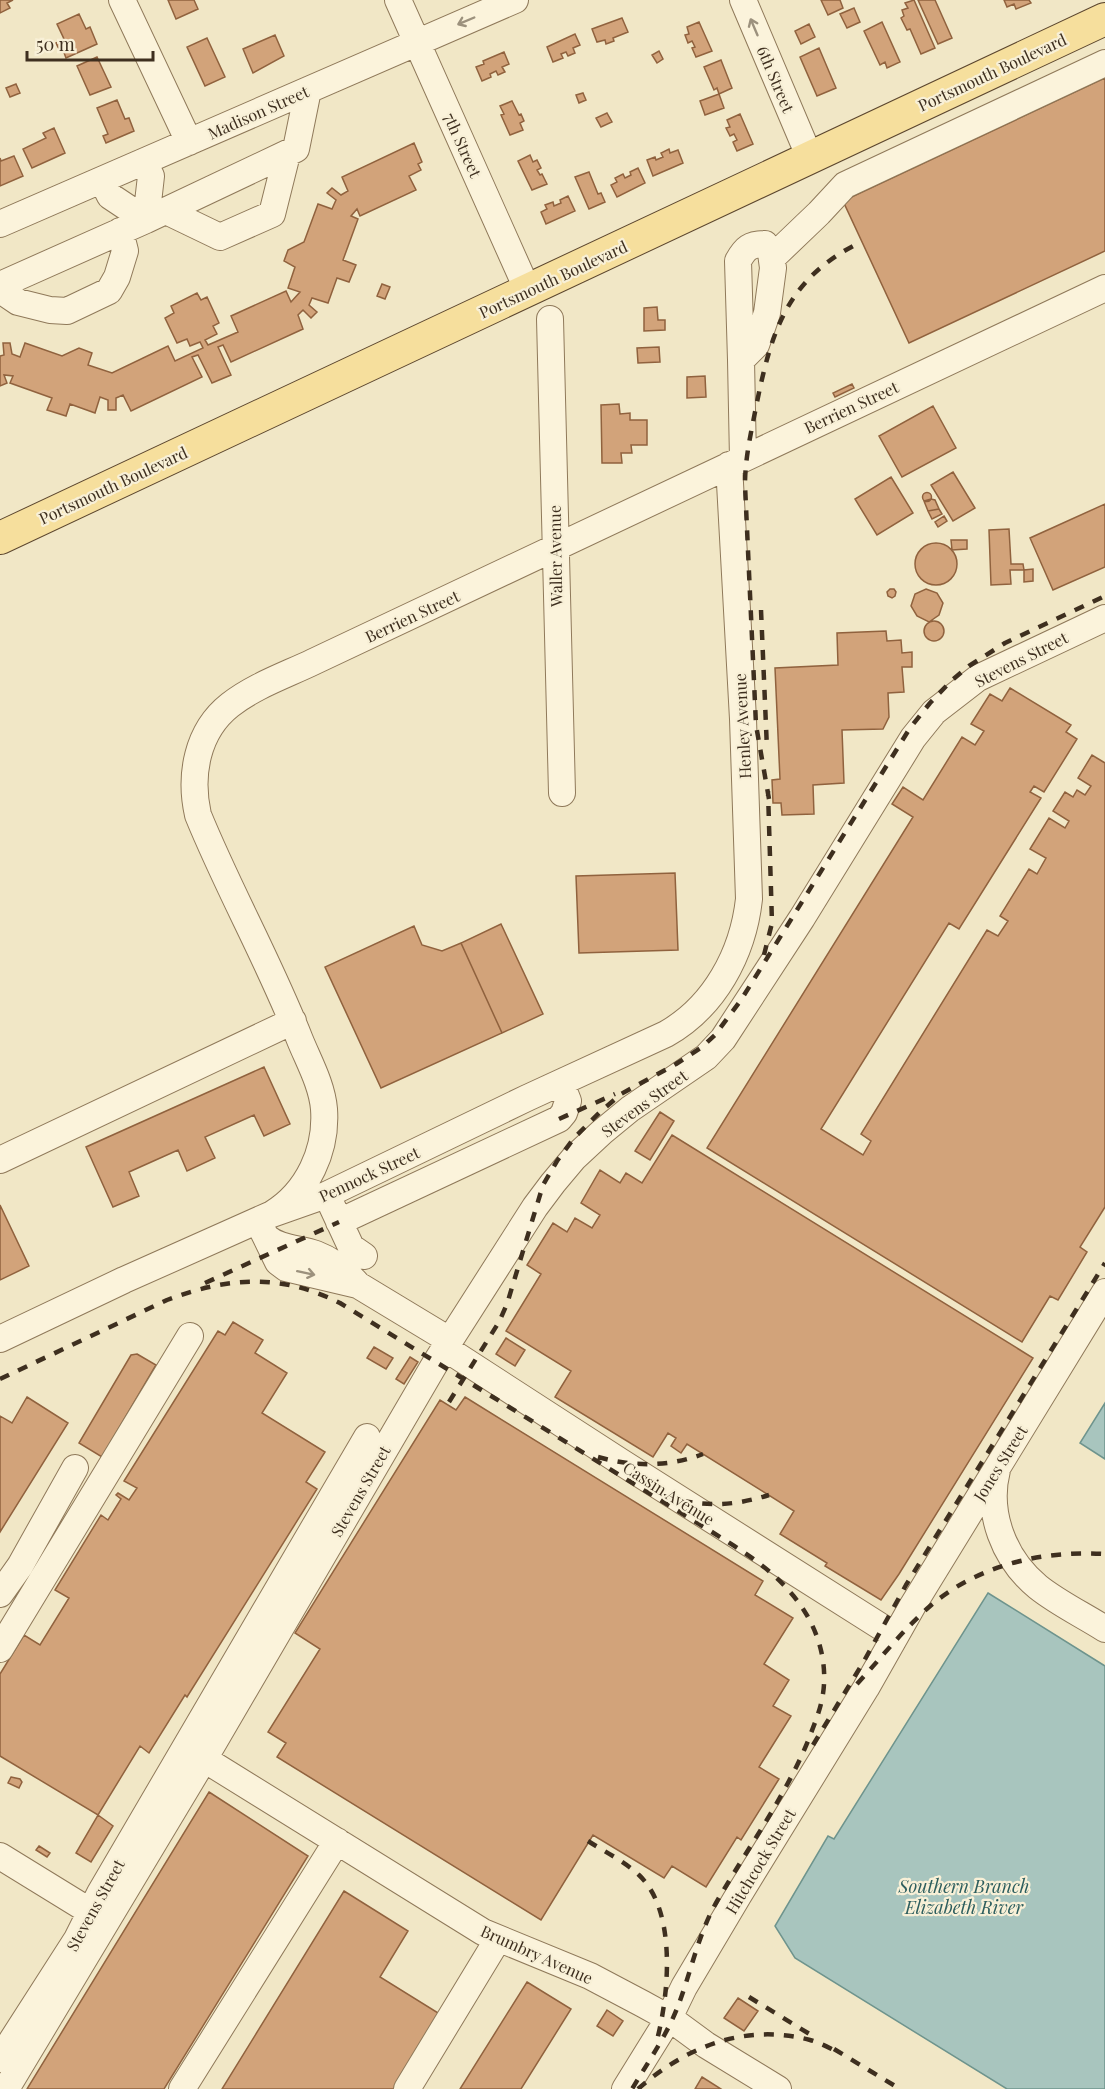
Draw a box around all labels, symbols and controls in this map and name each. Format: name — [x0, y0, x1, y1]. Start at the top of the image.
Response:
one-way arrow — [457, 16, 476, 27]
one-way arrow — [748, 18, 759, 36]
scale bar — [27, 24, 153, 62]
street label: Portsmouth Boulevard — [914, 28, 1070, 116]
text: 50 m — [36, 32, 75, 56]
street label: 6th Street — [753, 43, 800, 116]
street label: Madison Street — [204, 80, 312, 144]
street label: 7th Street — [439, 109, 487, 181]
street label: Portsmouth Boulevard — [475, 235, 631, 323]
street label: Berrien Street — [801, 376, 902, 438]
street label: Portsmouth Boulevard — [35, 441, 191, 529]
street label: Waller Avenue — [544, 505, 566, 608]
street label: Berrien Street — [362, 585, 463, 647]
street label: Stevens Street — [971, 626, 1071, 691]
street label: Henley Avenue — [729, 673, 755, 779]
street label: Stevens Street — [597, 1064, 692, 1141]
street label: Pennock Street — [315, 1141, 423, 1206]
one-way arrow — [296, 1268, 316, 1279]
street label: Jones Street — [968, 1421, 1032, 1506]
street label: Stevens Street — [325, 1441, 395, 1540]
street label: Cassin Avenue — [619, 1457, 719, 1529]
street label: Hitchcock Street — [720, 1804, 800, 1918]
street label: Stevens Street — [61, 1855, 129, 1955]
water label: Southern Branch Elizabeth River — [897, 1874, 1030, 1919]
street label: Brumbry Avenue — [478, 1920, 596, 1988]

